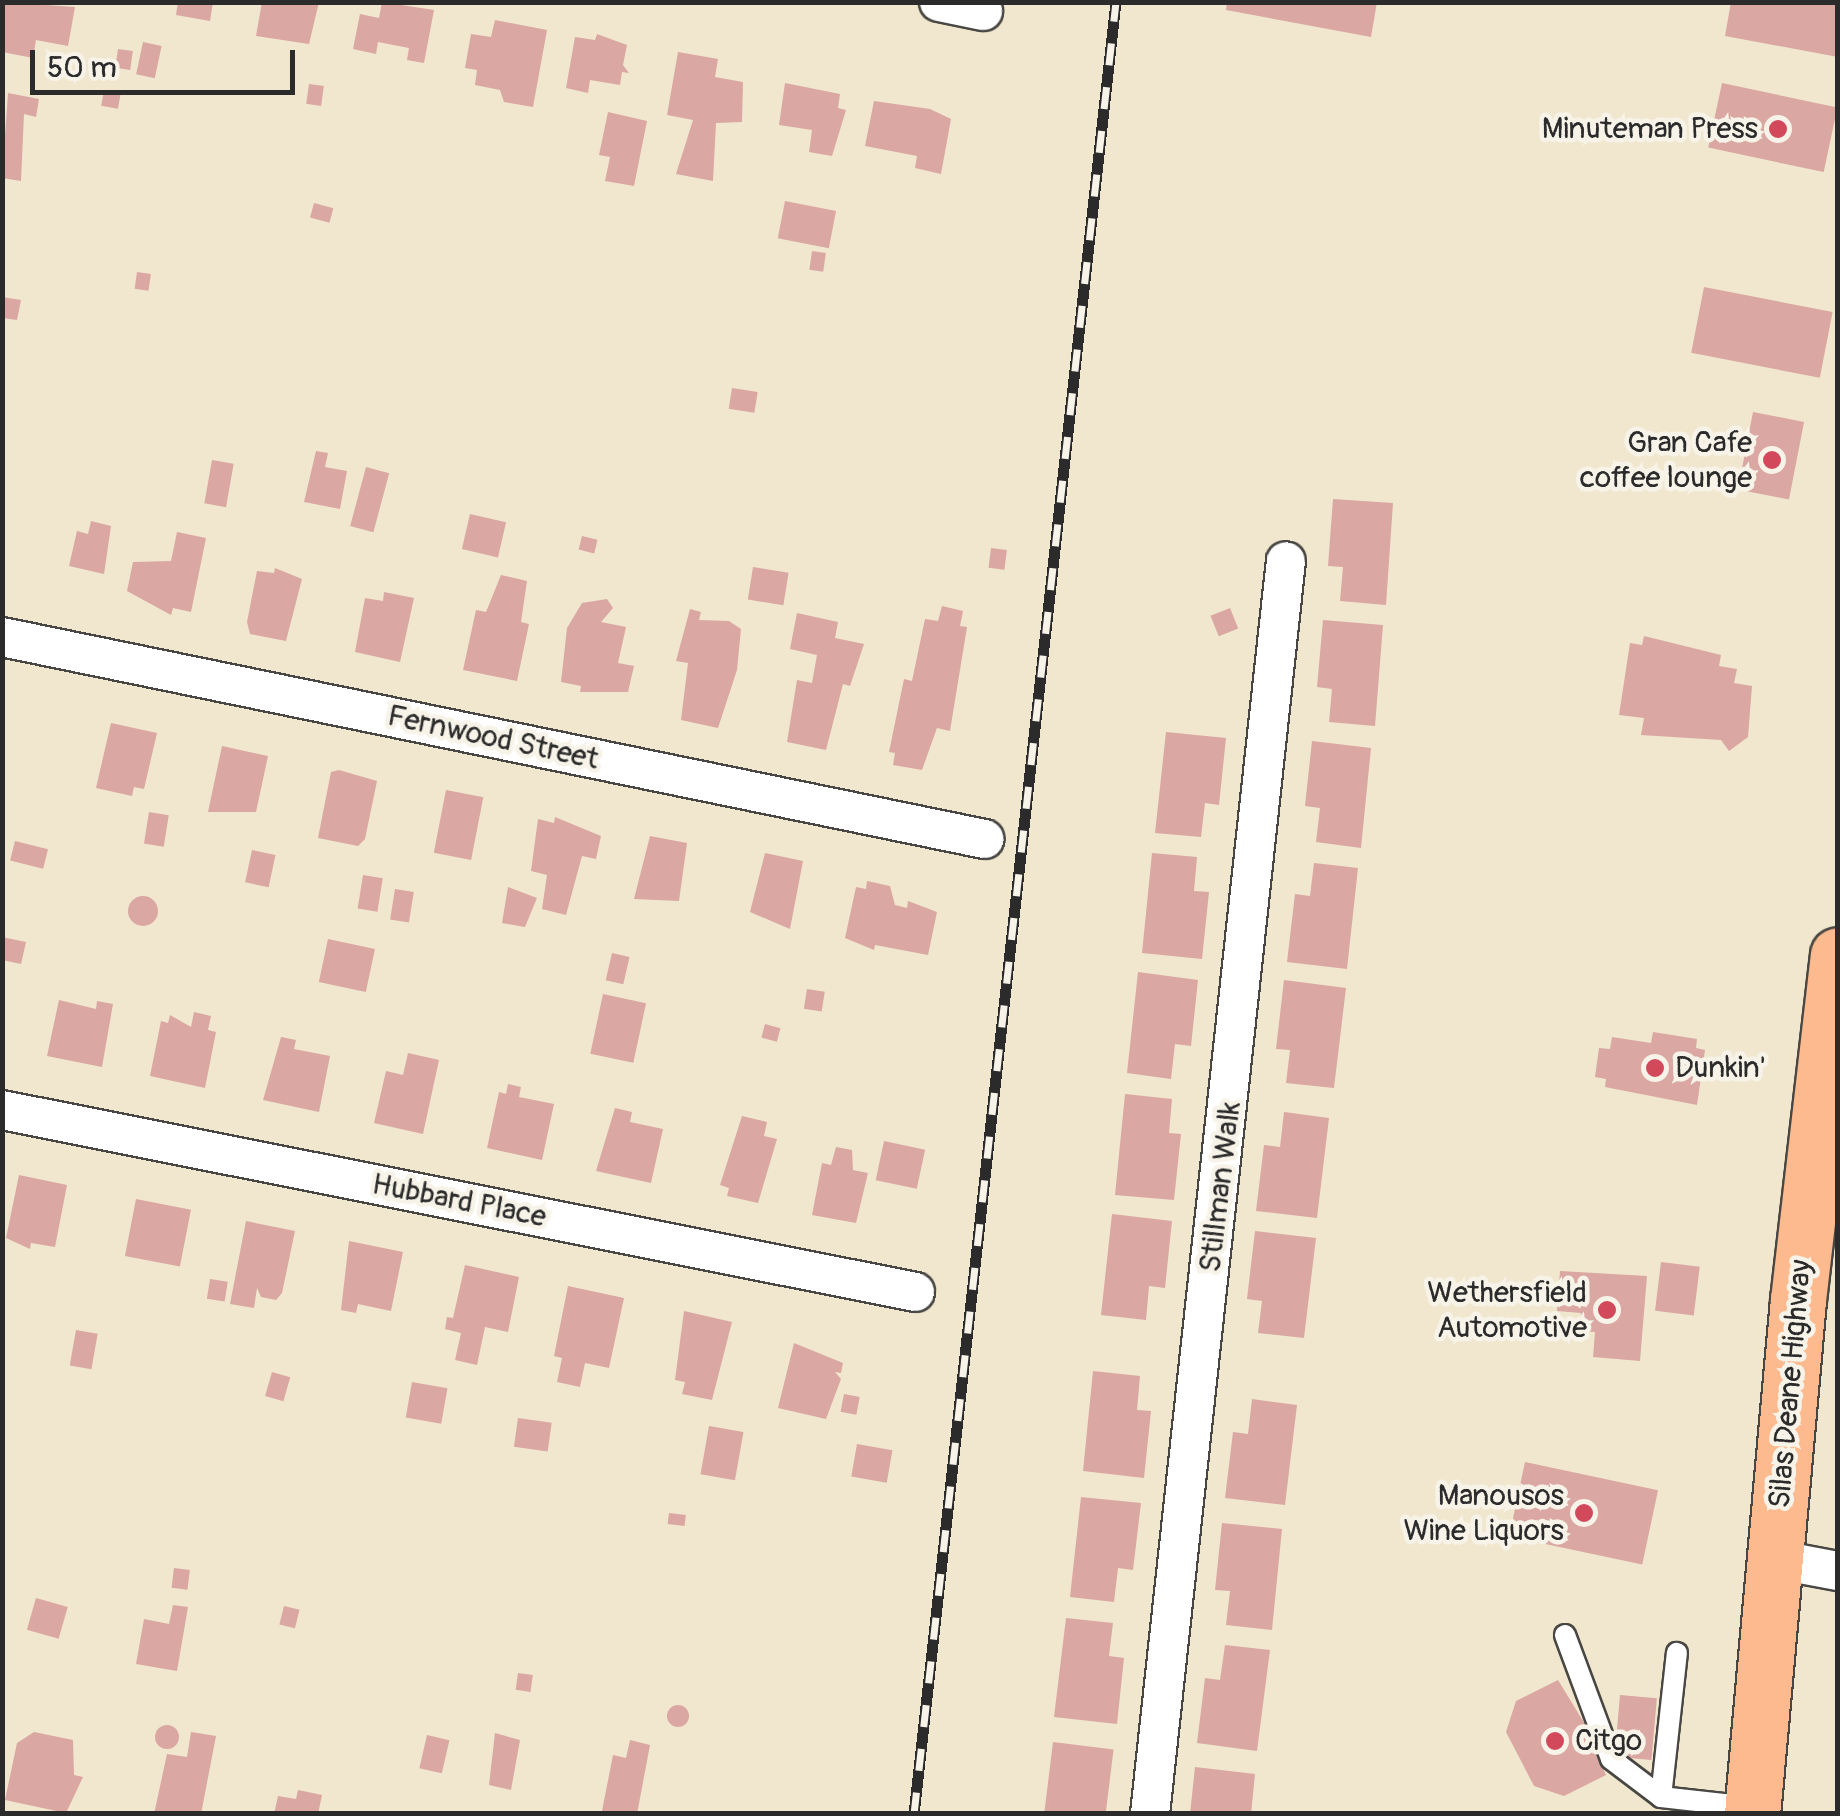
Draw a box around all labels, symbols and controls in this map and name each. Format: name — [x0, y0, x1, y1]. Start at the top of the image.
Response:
scale bar — [35, 30, 300, 92]
text: 50 m — [47, 49, 117, 86]
place label: Minuteman Press — [1542, 111, 1758, 147]
marker: Minuteman Press — [1767, 118, 1789, 140]
place label: Gran Cafe coffee lounge — [1580, 425, 1752, 496]
marker: Gran Cafe coffee lounge — [1761, 449, 1783, 471]
street label: Fernwood Street — [384, 698, 602, 778]
place label: Dunkin' — [1675, 1050, 1766, 1086]
marker: Dunkin' — [1644, 1057, 1666, 1079]
street label: Stillman Walk — [1193, 1100, 1249, 1274]
street label: Hubbard Place — [369, 1166, 549, 1236]
street label: Silas Deane Highway — [1762, 1258, 1820, 1510]
place label: Wethersfield Automotive — [1427, 1275, 1587, 1346]
marker: Wethersfield Automotive — [1596, 1299, 1618, 1321]
place label: Manousos Wine Liquors — [1403, 1478, 1564, 1548]
marker: Manousos Wine Liquors — [1573, 1502, 1595, 1524]
place label: Citgo — [1575, 1723, 1642, 1759]
marker: Citgo — [1544, 1730, 1566, 1752]

